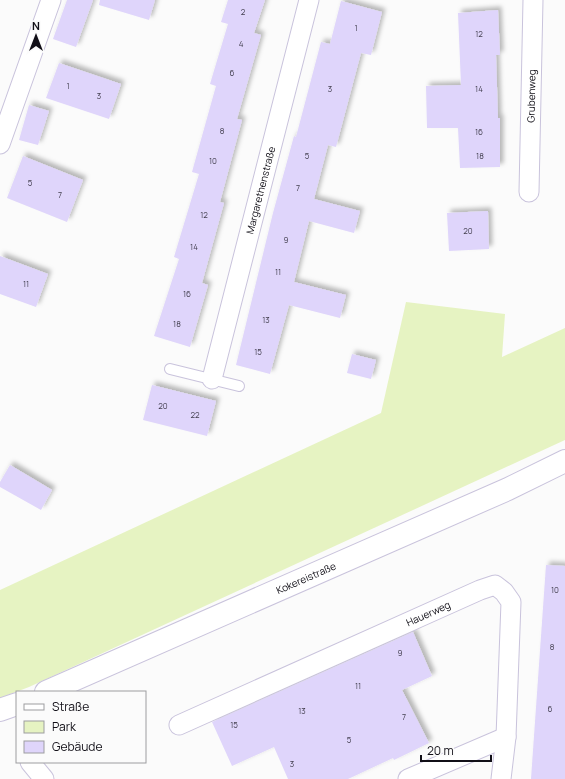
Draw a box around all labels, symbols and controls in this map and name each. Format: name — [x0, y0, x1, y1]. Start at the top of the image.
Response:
house number: 2 — [241, 6, 246, 17]
north arrow — [16, 16, 56, 56]
text: N — [32, 18, 40, 33]
house number: 1 — [354, 22, 358, 33]
house number: 12 — [475, 28, 483, 39]
house number: 4 — [239, 38, 244, 49]
house number: 6 — [230, 67, 235, 78]
street label: Grubenweg — [523, 69, 539, 123]
house number: 1 — [66, 80, 70, 91]
house number: 3 — [328, 83, 332, 94]
house number: 14 — [475, 83, 483, 94]
house number: 3 — [97, 90, 101, 101]
house number: 8 — [220, 125, 225, 136]
house number: 16 — [475, 126, 483, 137]
street label: Margarethenstraße — [242, 145, 278, 235]
house number: 5 — [305, 150, 310, 161]
house number: 18 — [476, 150, 484, 161]
house number: 10 — [209, 155, 217, 166]
house number: 5 — [28, 177, 33, 188]
house number: 7 — [296, 182, 300, 193]
house number: 7 — [58, 189, 62, 200]
house number: 12 — [200, 209, 208, 220]
house number: 20 — [463, 225, 473, 236]
house number: 9 — [284, 234, 289, 245]
house number: 14 — [190, 241, 198, 252]
house number: 11 — [275, 266, 281, 277]
house number: 11 — [23, 278, 29, 289]
house number: 16 — [183, 288, 191, 299]
house number: 13 — [262, 314, 270, 325]
house number: 18 — [173, 318, 181, 329]
house number: 15 — [254, 346, 262, 357]
house number: 20 — [158, 400, 168, 411]
house number: 22 — [190, 409, 200, 420]
street label: Kokereistraße — [274, 558, 338, 597]
house number: 10 — [551, 584, 559, 595]
street label: Hauerweg — [404, 597, 453, 629]
house number: 8 — [550, 641, 555, 652]
house number: 9 — [398, 647, 403, 658]
house number: 11 — [355, 680, 361, 691]
legend — [16, 691, 146, 763]
text: Straße — [52, 698, 89, 715]
house number: 6 — [548, 703, 553, 714]
house number: 13 — [298, 705, 306, 716]
house number: 7 — [402, 711, 406, 722]
text: Park — [52, 718, 77, 735]
house number: 15 — [230, 719, 238, 730]
house number: 5 — [347, 734, 352, 745]
scale bar — [421, 737, 491, 763]
text: Gebäude — [52, 738, 103, 755]
text: 20 m — [427, 742, 454, 759]
house number: 3 — [290, 758, 294, 769]

